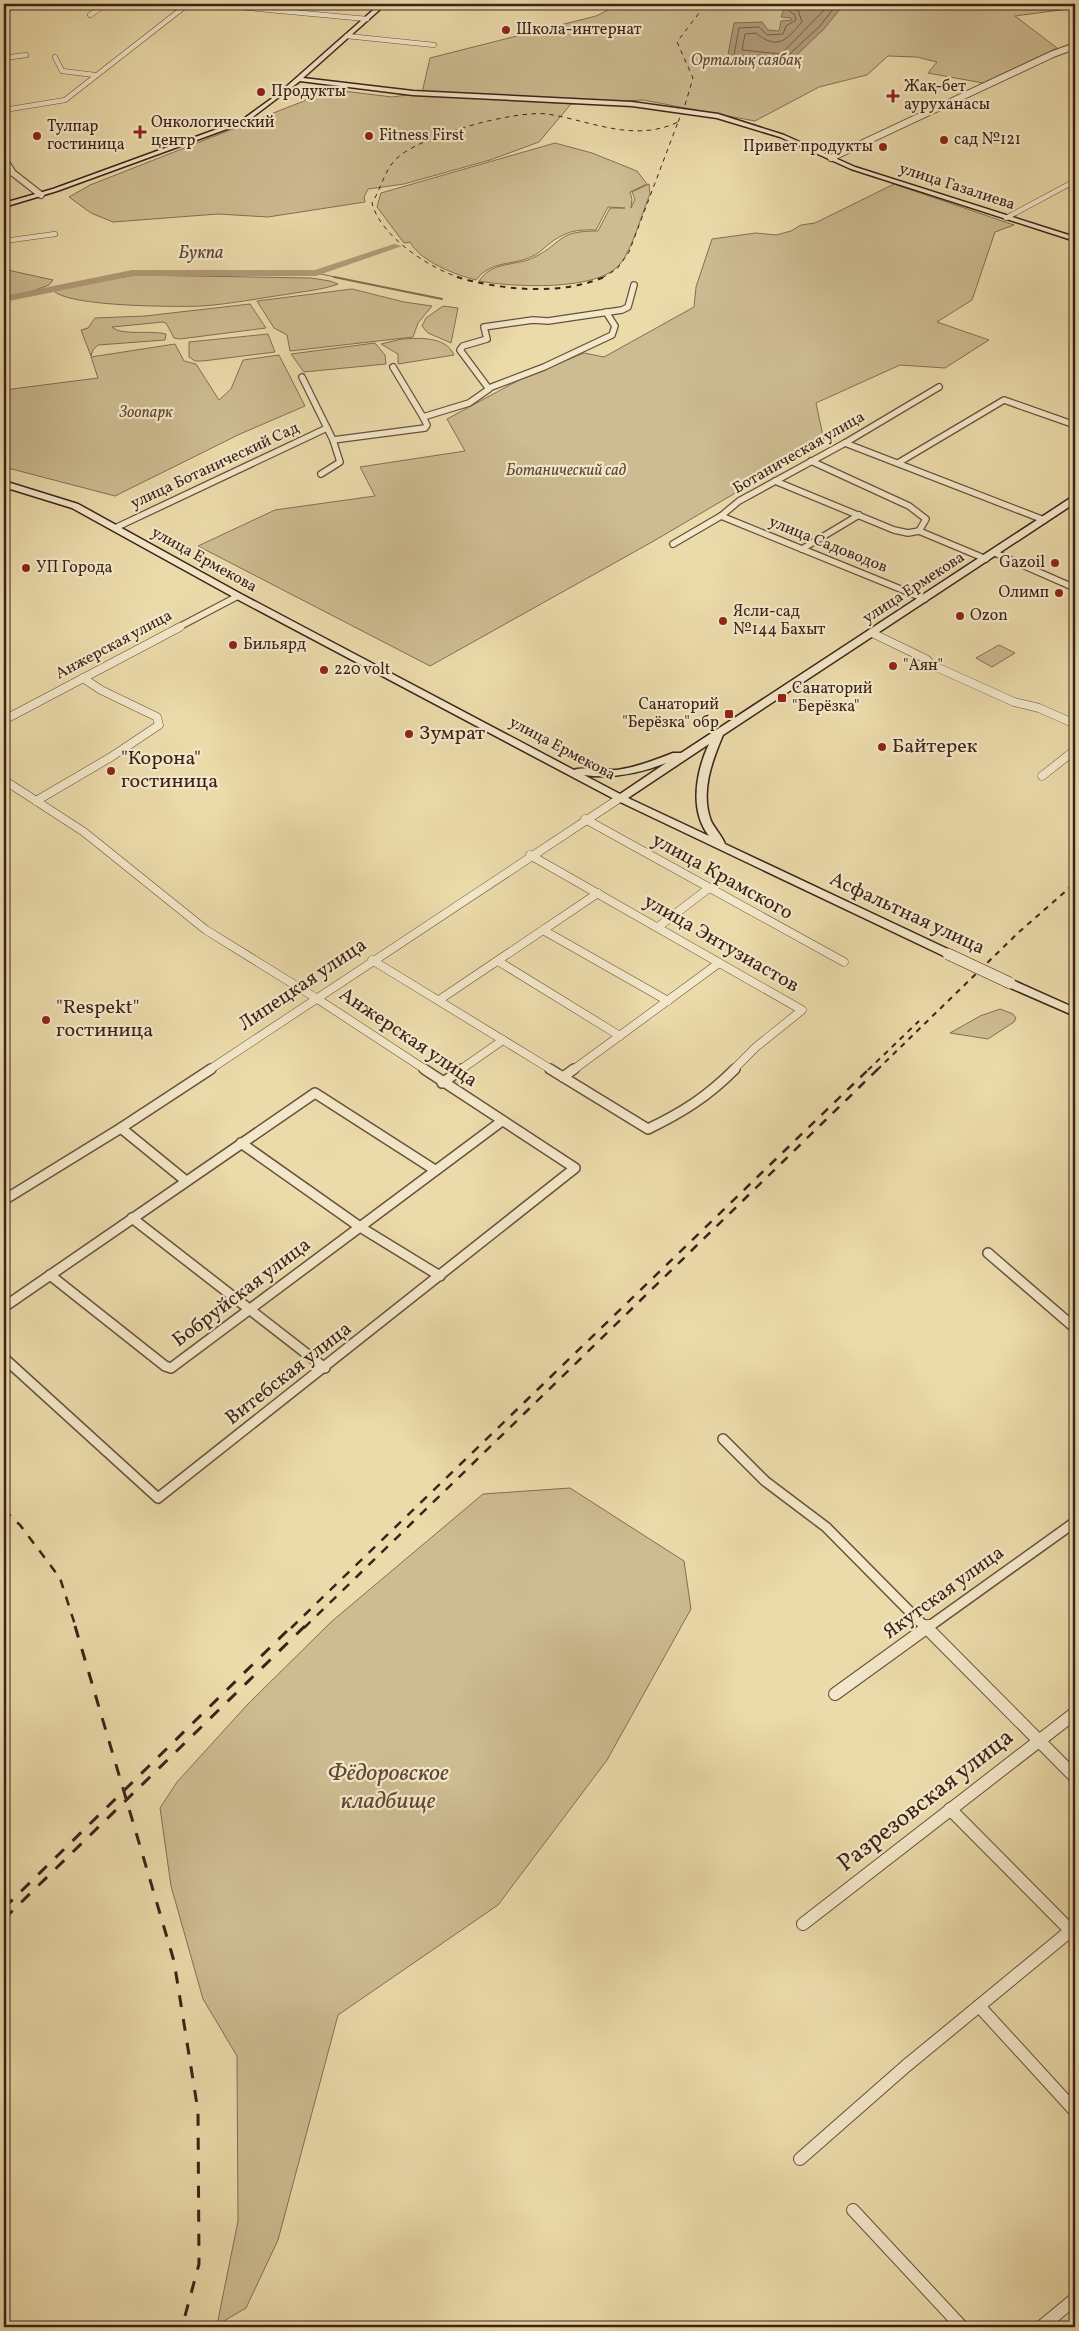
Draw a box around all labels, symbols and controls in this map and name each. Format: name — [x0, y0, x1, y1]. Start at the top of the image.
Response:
place label: Школа-интернат — [516, 19, 642, 41]
marker: Школа-интернат — [500, 24, 512, 36]
park label: Орталық саябақ — [691, 50, 802, 72]
place label: Жақ-бет ауруханасы — [904, 76, 990, 116]
place label: Продукты — [271, 81, 346, 103]
marker: Продукты — [255, 86, 267, 98]
marker: Жақ-бет ауруханасы — [886, 89, 900, 103]
place label: Онкологический центр — [151, 112, 275, 152]
place label: Тулпар гостиница — [47, 116, 125, 156]
marker: Онкологический центр — [133, 125, 147, 139]
place label: Fitness First — [379, 125, 465, 147]
place label: сад №121 — [954, 129, 1021, 151]
marker: Тулпар гостиница — [31, 130, 43, 142]
marker: Fitness First — [363, 130, 375, 142]
marker: сад №121 — [938, 134, 950, 146]
place label: Привет продукты — [743, 136, 873, 158]
marker: Привет продукты — [877, 141, 889, 153]
street label: улица Газалиева — [896, 158, 1018, 216]
water label: Букпа — [179, 241, 223, 266]
park label: Зоопарк — [119, 402, 173, 424]
street label: Ботаническая улица — [729, 406, 869, 500]
street label: улица Ботанический Сад — [127, 417, 303, 515]
park label: Ботанический сад — [506, 460, 627, 482]
street label: улица Садоводов — [765, 511, 891, 579]
street label: улица Ермекова — [147, 522, 261, 598]
street label: улица Ермекова — [859, 547, 969, 629]
place label: Gazoil — [999, 552, 1045, 574]
place label: УП Города — [36, 557, 113, 579]
marker: Gazoil — [1049, 557, 1061, 569]
marker: УП Города — [20, 562, 32, 574]
place label: Олимп — [999, 582, 1049, 604]
marker: Олимп — [1053, 587, 1065, 599]
place label: Ясли-сад №144 Бахыт — [733, 601, 825, 641]
street label: Анжерская улица — [52, 605, 176, 685]
place label: Ozon — [970, 605, 1008, 627]
marker: Ozon — [954, 610, 966, 622]
marker: Ясли-сад №144 Бахыт — [717, 615, 729, 627]
place label: Бильярд — [243, 634, 306, 656]
marker: Бильярд — [227, 639, 239, 651]
place label: "Аян" — [903, 655, 943, 677]
place label: 220 volt — [334, 659, 391, 681]
marker: "Аян" — [887, 660, 899, 672]
marker: 220 volt — [318, 664, 330, 676]
place label: Санаторий "Берёзка" — [792, 678, 873, 718]
marker: Санаторий "Берёзка" — [776, 692, 788, 704]
place label: Санаторий "Берёзка" обр — [622, 694, 719, 734]
marker: Санаторий "Берёзка" обр — [723, 708, 735, 720]
street label: улица Ермекова — [505, 712, 619, 786]
place label: Зумрат — [419, 720, 485, 748]
marker: Зумрат — [403, 728, 415, 740]
place label: Байтерек — [892, 733, 978, 761]
marker: Байтерек — [876, 741, 888, 753]
place label: "Корона" гостиница — [121, 745, 218, 796]
marker: "Корона" гостиница — [105, 765, 117, 777]
street label: улица Крамского — [646, 827, 798, 927]
street label: Асфальтная улица — [825, 866, 989, 962]
street label: улица Энтузиастов — [638, 888, 804, 1000]
street label: Липецкая улица — [233, 932, 373, 1038]
street label: Анжерская улица — [333, 981, 483, 1095]
place label: "Respekt" гостиница — [56, 994, 153, 1045]
marker: "Respekt" гостиница — [40, 1014, 52, 1026]
street label: Бобруйская улица — [167, 1232, 317, 1354]
street label: Витебская улица — [220, 1316, 358, 1432]
street label: Якутская улица — [878, 1539, 1010, 1646]
street label: Разрезовская улица — [831, 1721, 1021, 1881]
park label: Фёдоровское кладбище — [327, 1757, 449, 1819]

